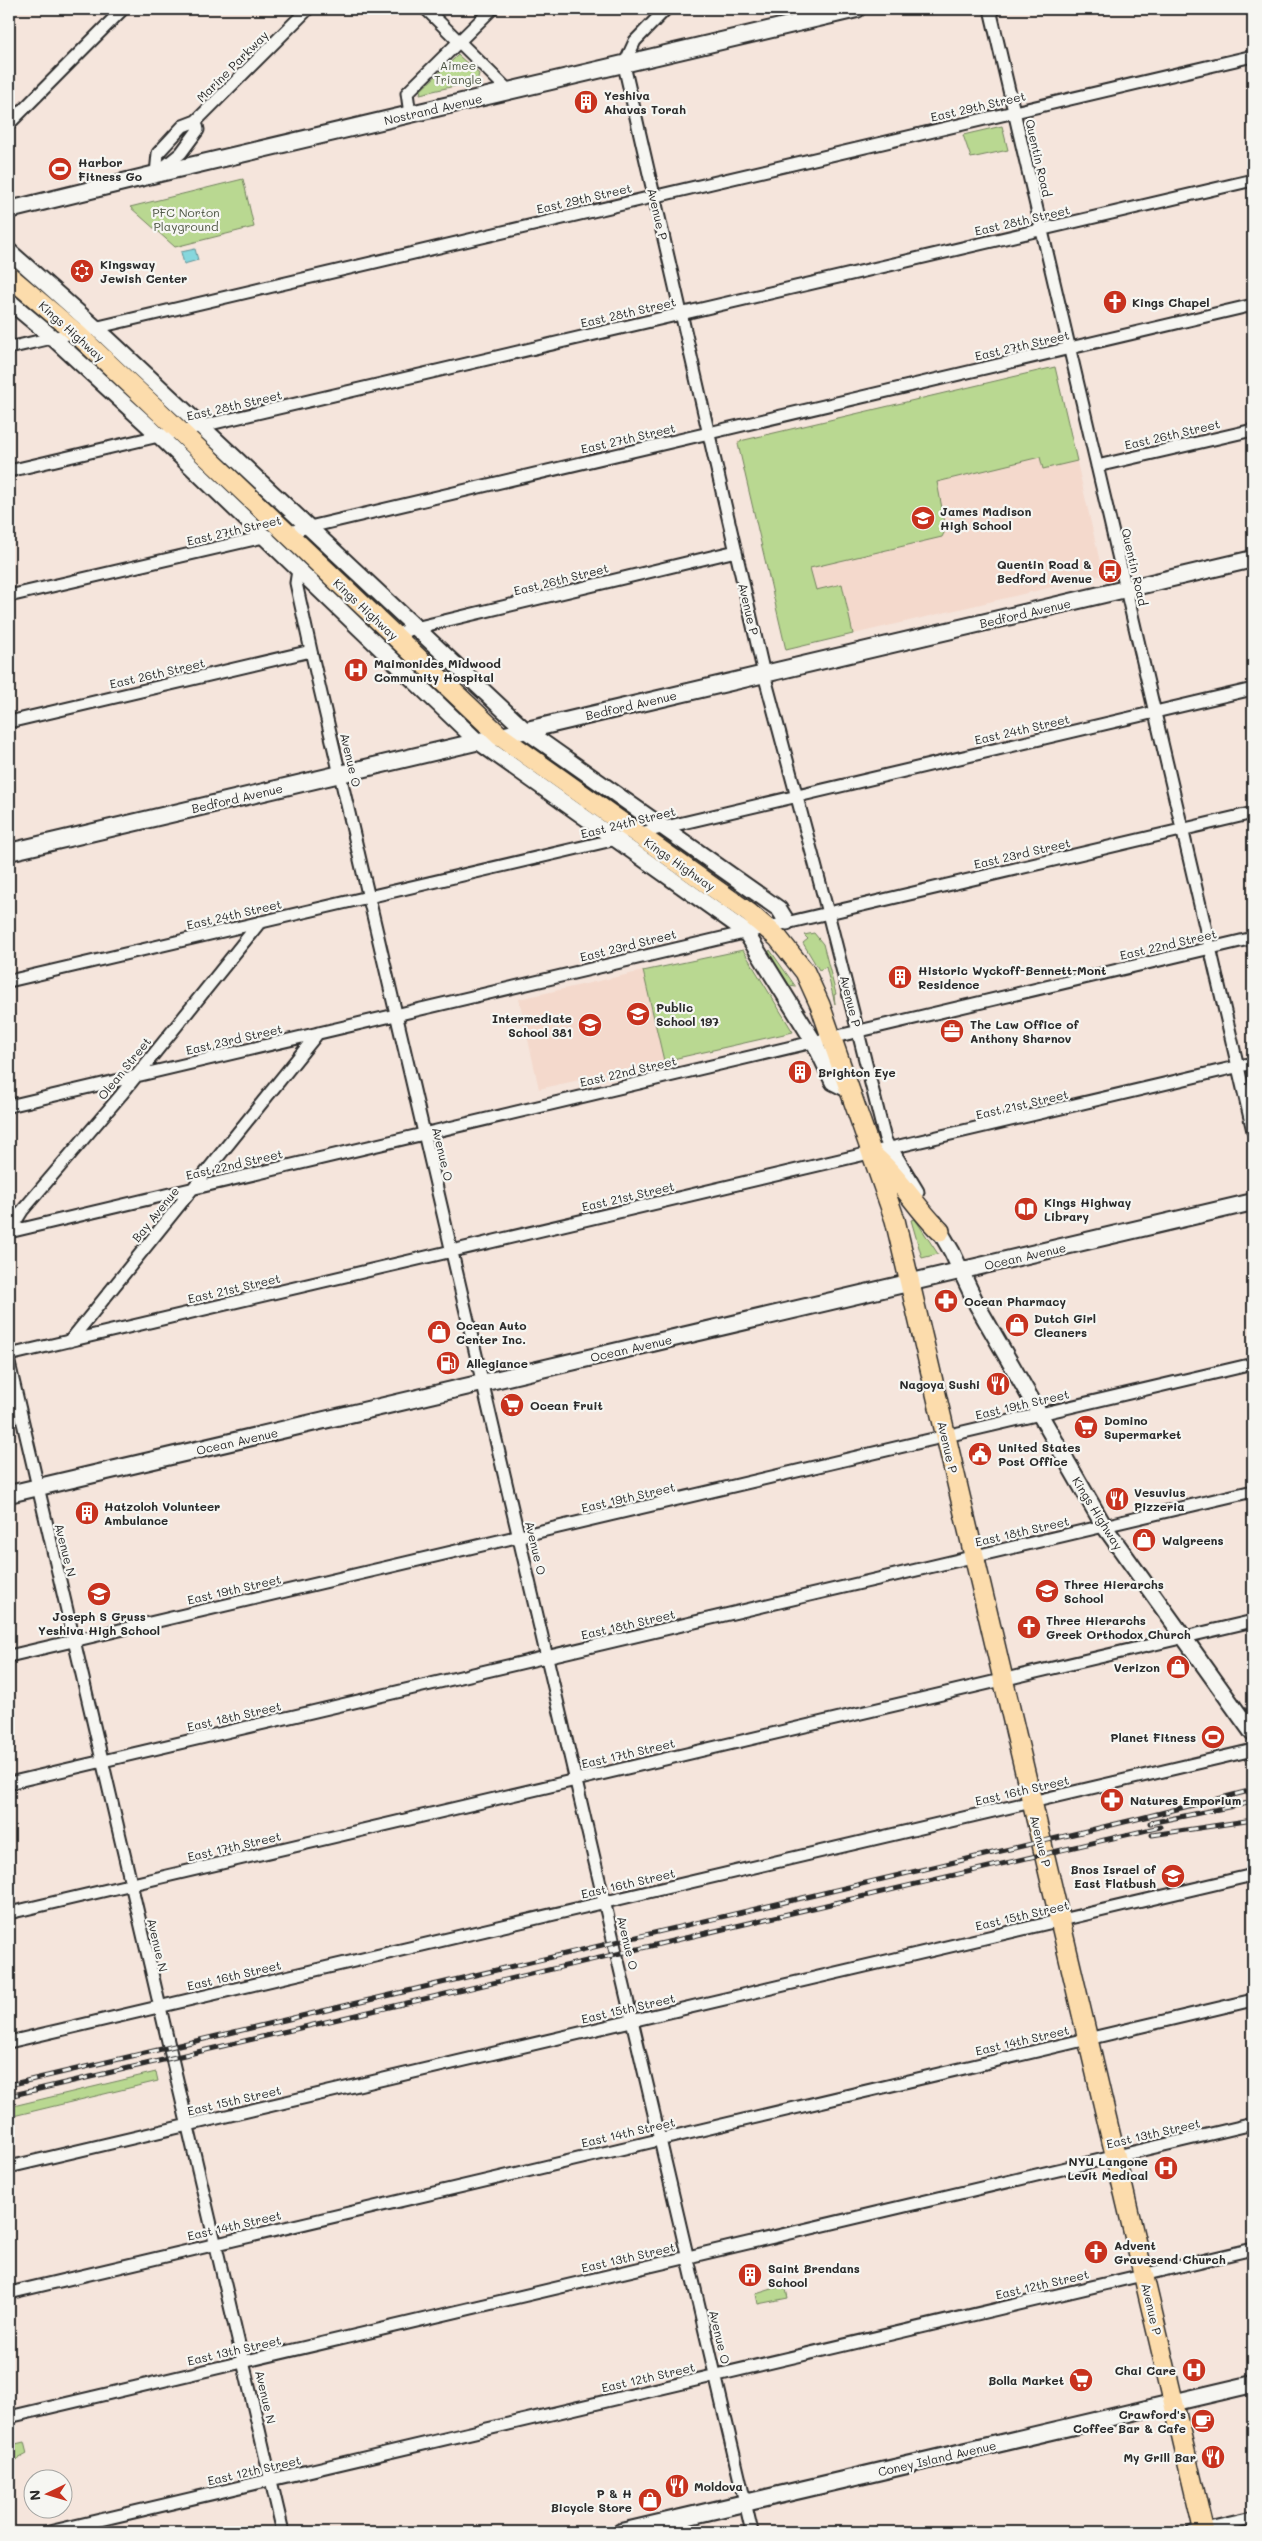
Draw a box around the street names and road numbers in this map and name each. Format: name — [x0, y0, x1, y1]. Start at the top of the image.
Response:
street label: Marine Parkway — [193, 27, 271, 105]
street label: East 29th Street — [929, 87, 1027, 125]
street label: Nostrand Avenue — [382, 90, 484, 128]
street label: Quentin Road — [1022, 118, 1056, 199]
street label: East 29th Street — [535, 179, 633, 217]
street label: Avenue P — [644, 187, 672, 241]
street label: East 28th Street — [973, 201, 1071, 239]
street label: East 28th Street — [579, 293, 677, 331]
street label: Kings Highway — [36, 297, 108, 365]
street label: East 27th Street — [973, 326, 1071, 364]
street label: East 28th Street — [185, 386, 283, 424]
street label: East 26th Street — [1123, 415, 1221, 453]
street label: East 27th Street — [579, 419, 677, 457]
street label: East 27th Street — [185, 511, 283, 549]
street label: Quentin Road — [1118, 527, 1152, 608]
street label: East 26th Street — [512, 559, 610, 599]
street label: Kings Highway — [330, 575, 402, 643]
street label: Avenue P — [735, 582, 763, 636]
street label: Bedford Avenue — [978, 595, 1072, 631]
street label: East 26th Street — [108, 654, 206, 692]
street label: Bedford Avenue — [584, 687, 678, 723]
street label: East 24th Street — [973, 710, 1071, 748]
street label: Avenue O — [337, 731, 365, 789]
street label: Bedford Avenue — [190, 780, 284, 816]
street label: East 24th Street — [579, 802, 677, 842]
street label: Kings Highway — [641, 834, 719, 894]
street label: East 23rd Street — [972, 834, 1072, 872]
street label: East 24th Street — [185, 895, 283, 933]
street label: East 23rd Street — [578, 925, 678, 965]
street label: East 22nd Street — [1118, 925, 1218, 963]
street label: Avenue P — [837, 973, 865, 1029]
street label: East 23rd Street — [184, 1020, 284, 1058]
street label: Olean Street — [94, 1033, 154, 1103]
street label: East 22nd Street — [578, 1052, 678, 1090]
street label: East 21st Street — [974, 1086, 1070, 1122]
street label: Avenue O — [429, 1125, 457, 1183]
street label: East 22nd Street — [184, 1145, 284, 1183]
street label: East 21st Street — [580, 1178, 676, 1214]
street label: Bay Avenue — [128, 1183, 182, 1245]
street label: Ocean Avenue — [983, 1239, 1067, 1273]
street label: East 21st Street — [186, 1270, 282, 1306]
street label: Ocean Avenue — [589, 1331, 673, 1365]
street label: East 19th Street — [973, 1385, 1071, 1423]
street label: Avenue P — [934, 1420, 962, 1474]
street label: Ocean Avenue — [195, 1424, 279, 1458]
street label: Kings Highway — [1069, 1473, 1127, 1553]
street label: East 19th Street — [579, 1478, 677, 1516]
street label: East 18th Street — [973, 1512, 1071, 1550]
street label: Avenue O — [522, 1519, 550, 1577]
street label: Avenue N — [52, 1522, 80, 1578]
street label: East 19th Street — [185, 1570, 283, 1608]
street label: East 18th Street — [579, 1605, 677, 1643]
street label: East 18th Street — [185, 1697, 283, 1735]
street label: East 17th Street — [580, 1734, 676, 1772]
street label: East 16th Street — [973, 1771, 1071, 1809]
street label: Avenue P — [1027, 1813, 1055, 1869]
street label: East 17th Street — [186, 1827, 282, 1865]
street label: East 16th Street — [579, 1864, 677, 1902]
street label: East 15th Street — [974, 1896, 1070, 1934]
street label: Avenue O — [614, 1914, 642, 1972]
street label: Avenue N — [144, 1917, 172, 1973]
street label: East 16th Street — [185, 1956, 283, 1994]
street label: East 15th Street — [580, 1989, 676, 2027]
street label: East 14th Street — [974, 2021, 1070, 2059]
street label: East 15th Street — [186, 2081, 282, 2119]
street label: East 14th Street — [580, 2113, 676, 2151]
street label: East 13th Street — [1105, 2114, 1201, 2152]
street label: East 14th Street — [186, 2206, 282, 2244]
street label: East 13th Street — [580, 2238, 676, 2276]
street label: East 12th Street — [994, 2265, 1090, 2303]
street label: Avenue P — [1138, 2282, 1166, 2336]
street label: Avenue O — [706, 2308, 734, 2366]
street label: East 13th Street — [186, 2331, 282, 2369]
street label: East 12th Street — [600, 2358, 696, 2396]
street label: Avenue N — [252, 2369, 280, 2425]
street label: Coney Island Avenue — [876, 2437, 998, 2479]
street label: East 12th Street — [206, 2451, 302, 2489]

